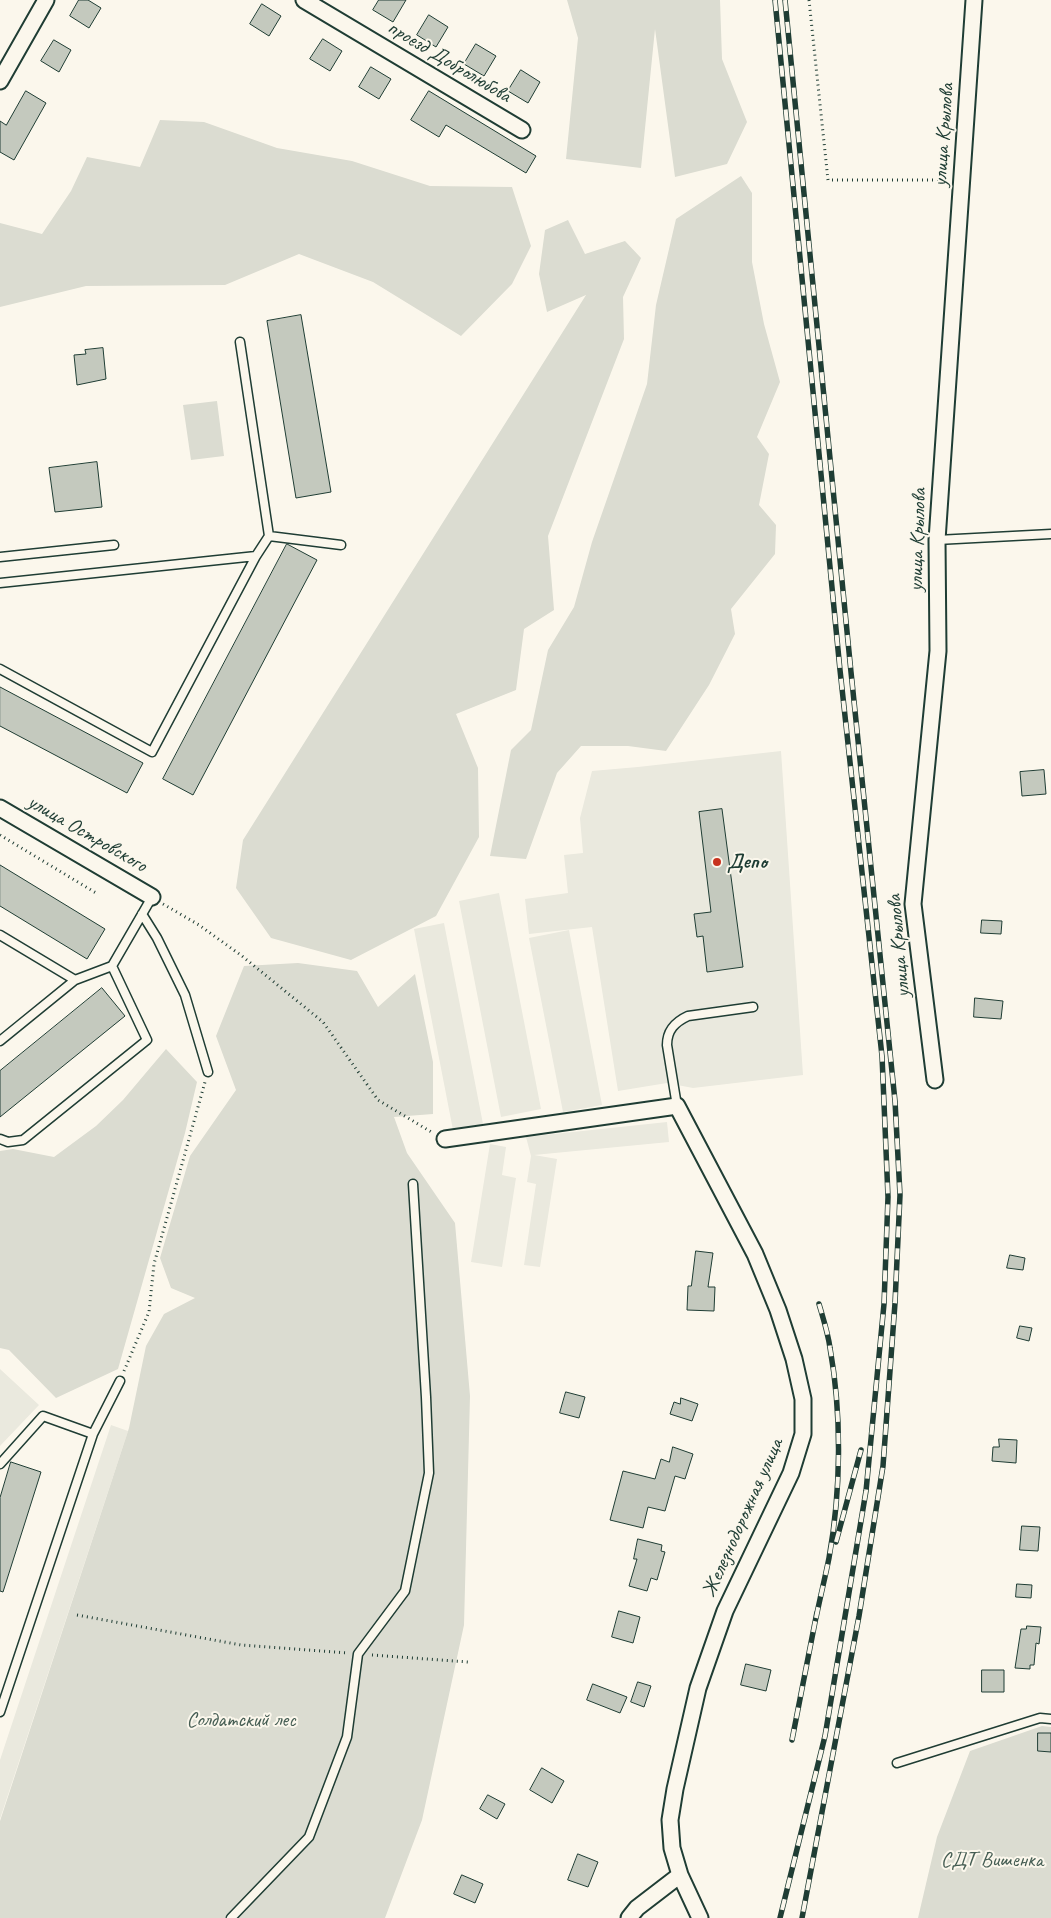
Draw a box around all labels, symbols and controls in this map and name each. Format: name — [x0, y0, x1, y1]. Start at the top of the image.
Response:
street label: проезд Добролюбова — [383, 15, 515, 109]
street label: улица Крылова — [928, 83, 960, 187]
street label: улица Крылова — [904, 488, 932, 592]
street label: улица Островского — [23, 790, 151, 878]
place label: Депо — [727, 849, 767, 875]
marker: Депо — [711, 856, 723, 868]
street label: улица Крылова — [882, 893, 916, 999]
street label: Железнодорожная улица — [697, 1435, 789, 1601]
park label: Солдатский лес — [186, 1707, 296, 1733]
park label: СДТ Вишенка — [941, 1847, 1043, 1873]

